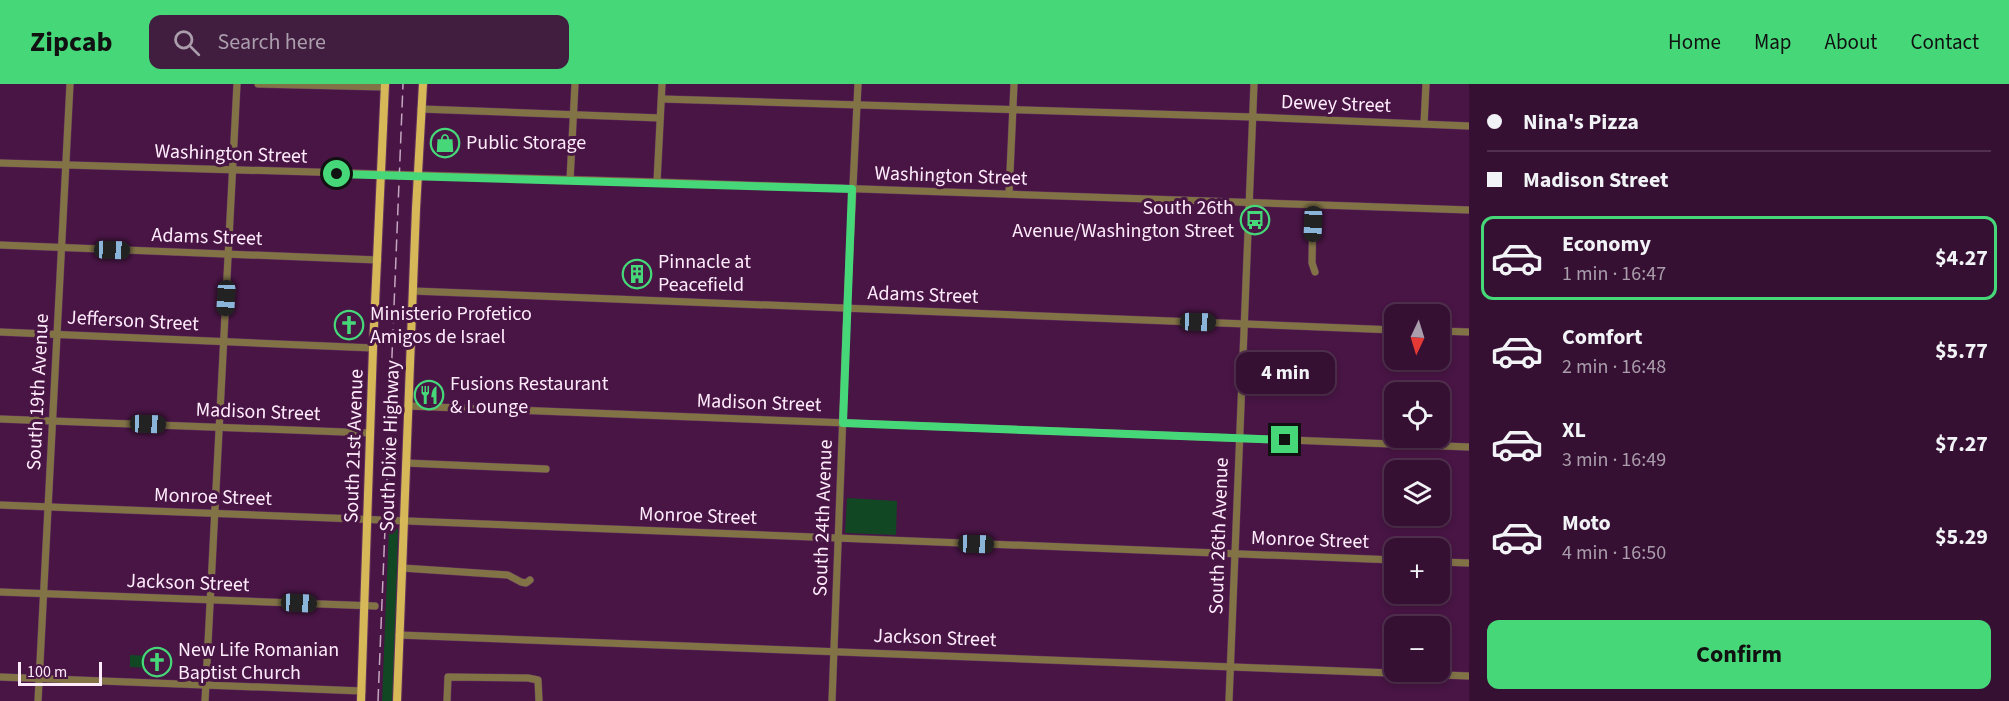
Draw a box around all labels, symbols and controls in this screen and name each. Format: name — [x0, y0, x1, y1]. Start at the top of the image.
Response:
search box — [149, 15, 569, 69]
text: Zipcab — [30, 22, 113, 62]
icon: search — [170, 26, 203, 59]
text: Search here — [218, 26, 326, 58]
text: Home — [1668, 27, 1721, 57]
text: Map — [1754, 27, 1792, 57]
text: About — [1825, 27, 1877, 57]
text: Contact — [1910, 27, 1979, 57]
street label: Dewey Street — [1280, 88, 1392, 120]
text: Nina's Pizza — [1523, 106, 1639, 138]
shop icon: Public Storage — [429, 127, 461, 159]
place label: Public Storage — [466, 129, 586, 157]
street label: Washington Street — [154, 137, 308, 171]
street label: Washington Street — [874, 159, 1028, 193]
route start — [323, 160, 350, 187]
text: Madison Street — [1523, 164, 1669, 196]
place label: South 26th Avenue/Washington Street — [1012, 194, 1234, 245]
bus stop icon: South 26th Avenue/Washington Street — [1239, 204, 1271, 236]
car — [1303, 206, 1323, 242]
street label: Adams Street — [151, 221, 263, 253]
text: Economy — [1562, 228, 1651, 260]
icon: car — [1490, 231, 1544, 285]
car — [94, 240, 130, 260]
text: $4.27 — [1935, 242, 1988, 274]
place label: Pinnacle at Peacefield — [658, 248, 751, 299]
building icon: Pinnacle at Peacefield — [621, 258, 653, 290]
text: 1 min · 16:47 — [1562, 260, 1666, 288]
street label: Adams Street — [867, 279, 979, 311]
car — [216, 280, 236, 316]
place label: Ministerio Profetico Amigos de Israel — [370, 300, 532, 351]
street label: Jefferson Street — [66, 304, 200, 338]
north arrow — [1384, 304, 1450, 370]
map controls — [1384, 304, 1450, 682]
church icon: Ministerio Profetico Amigos de Israel — [333, 309, 365, 341]
car — [1180, 312, 1216, 332]
street label: South 19th Avenue — [20, 313, 56, 471]
text: Comfort — [1562, 321, 1643, 353]
icon: car — [1490, 324, 1544, 378]
text: $5.77 — [1935, 335, 1988, 367]
callout: 4 min — [1236, 353, 1334, 395]
text: 2 min · 16:48 — [1562, 353, 1666, 381]
street label: South Dixie Highway — [373, 359, 407, 532]
text: 4 min — [1261, 359, 1310, 387]
street label: South 21st Avenue — [337, 368, 371, 524]
place label: Fusions Restaurant & Lounge — [450, 370, 609, 421]
restaurant icon: Fusions Restaurant & Lounge — [413, 379, 445, 411]
button: locate — [1384, 382, 1450, 448]
street label: Madison Street — [696, 387, 822, 419]
street label: Madison Street — [195, 396, 321, 428]
car — [130, 414, 166, 434]
text: XL — [1562, 414, 1586, 446]
icon: car — [1490, 417, 1544, 471]
route end — [1271, 426, 1298, 453]
text: $7.27 — [1935, 428, 1988, 460]
street label: South 24th Avenue — [806, 439, 840, 597]
text: 3 min · 16:49 — [1562, 446, 1666, 474]
street label: South 26th Avenue — [1202, 457, 1236, 615]
button: layers — [1384, 460, 1450, 526]
street label: Monroe Street — [154, 481, 273, 513]
street label: Monroe Street — [639, 500, 758, 532]
text: Moto — [1562, 507, 1611, 539]
icon: car — [1490, 510, 1544, 564]
text: $5.29 — [1935, 521, 1988, 553]
street label: Monroe Street — [1251, 524, 1370, 556]
car — [958, 534, 994, 554]
button: + — [1384, 538, 1450, 604]
text: 4 min · 16:50 — [1562, 539, 1666, 567]
street label: Jackson Street — [126, 567, 250, 599]
car — [281, 593, 317, 613]
button: − — [1384, 616, 1450, 682]
button: Confirm — [1487, 620, 1991, 689]
street label: Jackson Street — [873, 622, 997, 654]
place label: New Life Romanian Baptist Church — [178, 636, 339, 687]
church icon: New Life Romanian Baptist Church — [141, 646, 173, 678]
scale bar — [18, 659, 102, 686]
text: 100 m — [27, 661, 67, 683]

